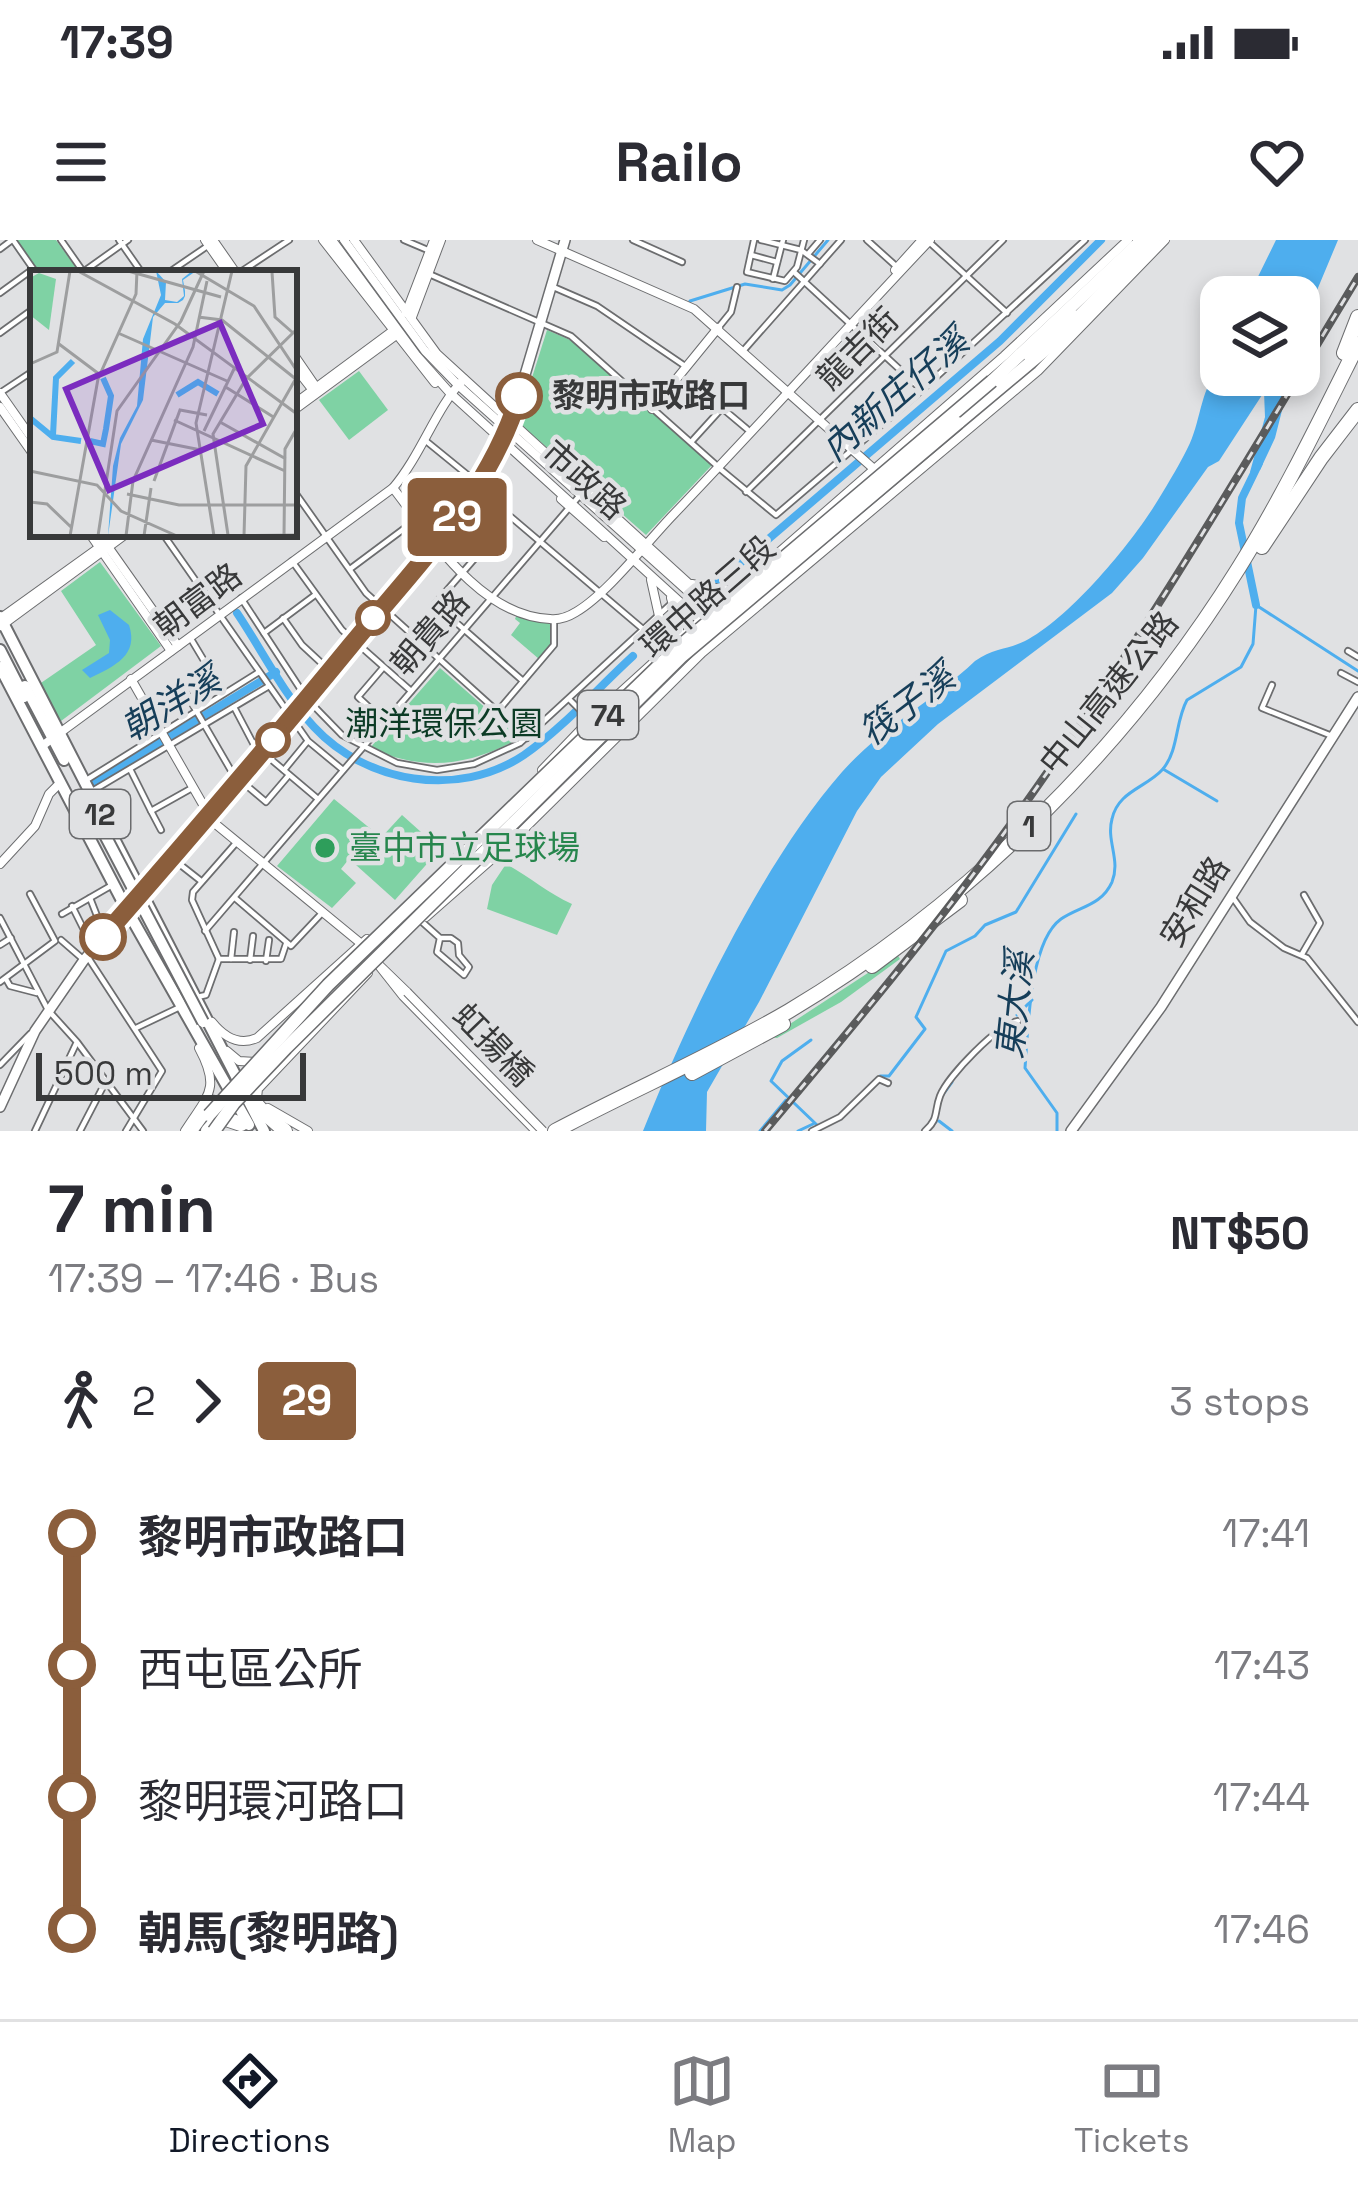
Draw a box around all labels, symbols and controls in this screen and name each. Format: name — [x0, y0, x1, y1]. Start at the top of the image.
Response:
text: 17:39 — [60, 14, 174, 71]
text: Railo — [615, 128, 743, 197]
icon: menu — [48, 129, 114, 195]
icon: heart — [1244, 129, 1310, 195]
inset map — [30, 270, 297, 537]
map controls — [1200, 276, 1320, 396]
button: layers — [1200, 276, 1320, 396]
street label: 龍吉街 — [808, 299, 908, 399]
water label: 內新庄仔溪 — [812, 315, 982, 471]
marker: 黎明市政路口 — [497, 374, 541, 418]
place label: 黎明市政路口 — [552, 375, 750, 417]
street label: 市政路 — [533, 431, 635, 529]
line badge: 29 — [403, 478, 511, 556]
text: 29 — [432, 490, 482, 543]
street label: 環中路三段 — [632, 527, 784, 667]
street label: 朝富路 — [146, 554, 250, 648]
street label: 朝貴路 — [382, 582, 478, 684]
unlabelled marker — [357, 602, 389, 634]
street label: 中山高速公路 — [1030, 603, 1188, 783]
water label: 筏子溪 — [850, 651, 968, 756]
water label: 朝洋溪 — [113, 654, 233, 752]
road number: 74 — [578, 691, 638, 739]
park label: 潮洋環保公園 — [345, 703, 543, 745]
unlabelled marker — [257, 724, 289, 756]
road number: 12 — [70, 790, 130, 838]
road number: 1 — [1008, 802, 1050, 850]
place label: 臺中市立足球場 — [349, 827, 580, 869]
marker: 臺中市立足球場 — [312, 835, 338, 861]
street label: 安和路 — [1151, 849, 1239, 955]
unlabelled marker — [81, 915, 125, 959]
water label: 東大溪 — [986, 944, 1044, 1061]
street label: 虹揚橋 — [444, 995, 542, 1095]
scale bar — [36, 1047, 306, 1100]
text: 500 m — [54, 1053, 153, 1095]
text: 7 min — [48, 1167, 216, 1251]
text: NT$50 — [1170, 1205, 1310, 1262]
text: 17:39 – 17:46 · Bus — [48, 1254, 379, 1303]
icon: walk — [48, 1368, 114, 1434]
icon: forward — [174, 1368, 240, 1434]
text: 29 — [282, 1374, 332, 1427]
text: 2 — [132, 1377, 156, 1426]
text: 3 stops — [1169, 1377, 1310, 1426]
text: 黎明市政路口 — [138, 1509, 408, 1566]
text: 17:41 — [1222, 1509, 1310, 1558]
text: 西屯區公所 — [138, 1641, 363, 1698]
text: 17:43 — [1214, 1641, 1310, 1690]
text: 黎明環河路口 — [138, 1773, 408, 1830]
text: 17:44 — [1213, 1773, 1310, 1822]
text: 朝馬(黎明路) — [138, 1905, 398, 1962]
text: 17:46 — [1214, 1905, 1310, 1954]
tab: Directions — [169, 2048, 330, 2162]
tab: Map — [668, 2048, 737, 2162]
tab: Tickets — [1074, 2048, 1189, 2162]

